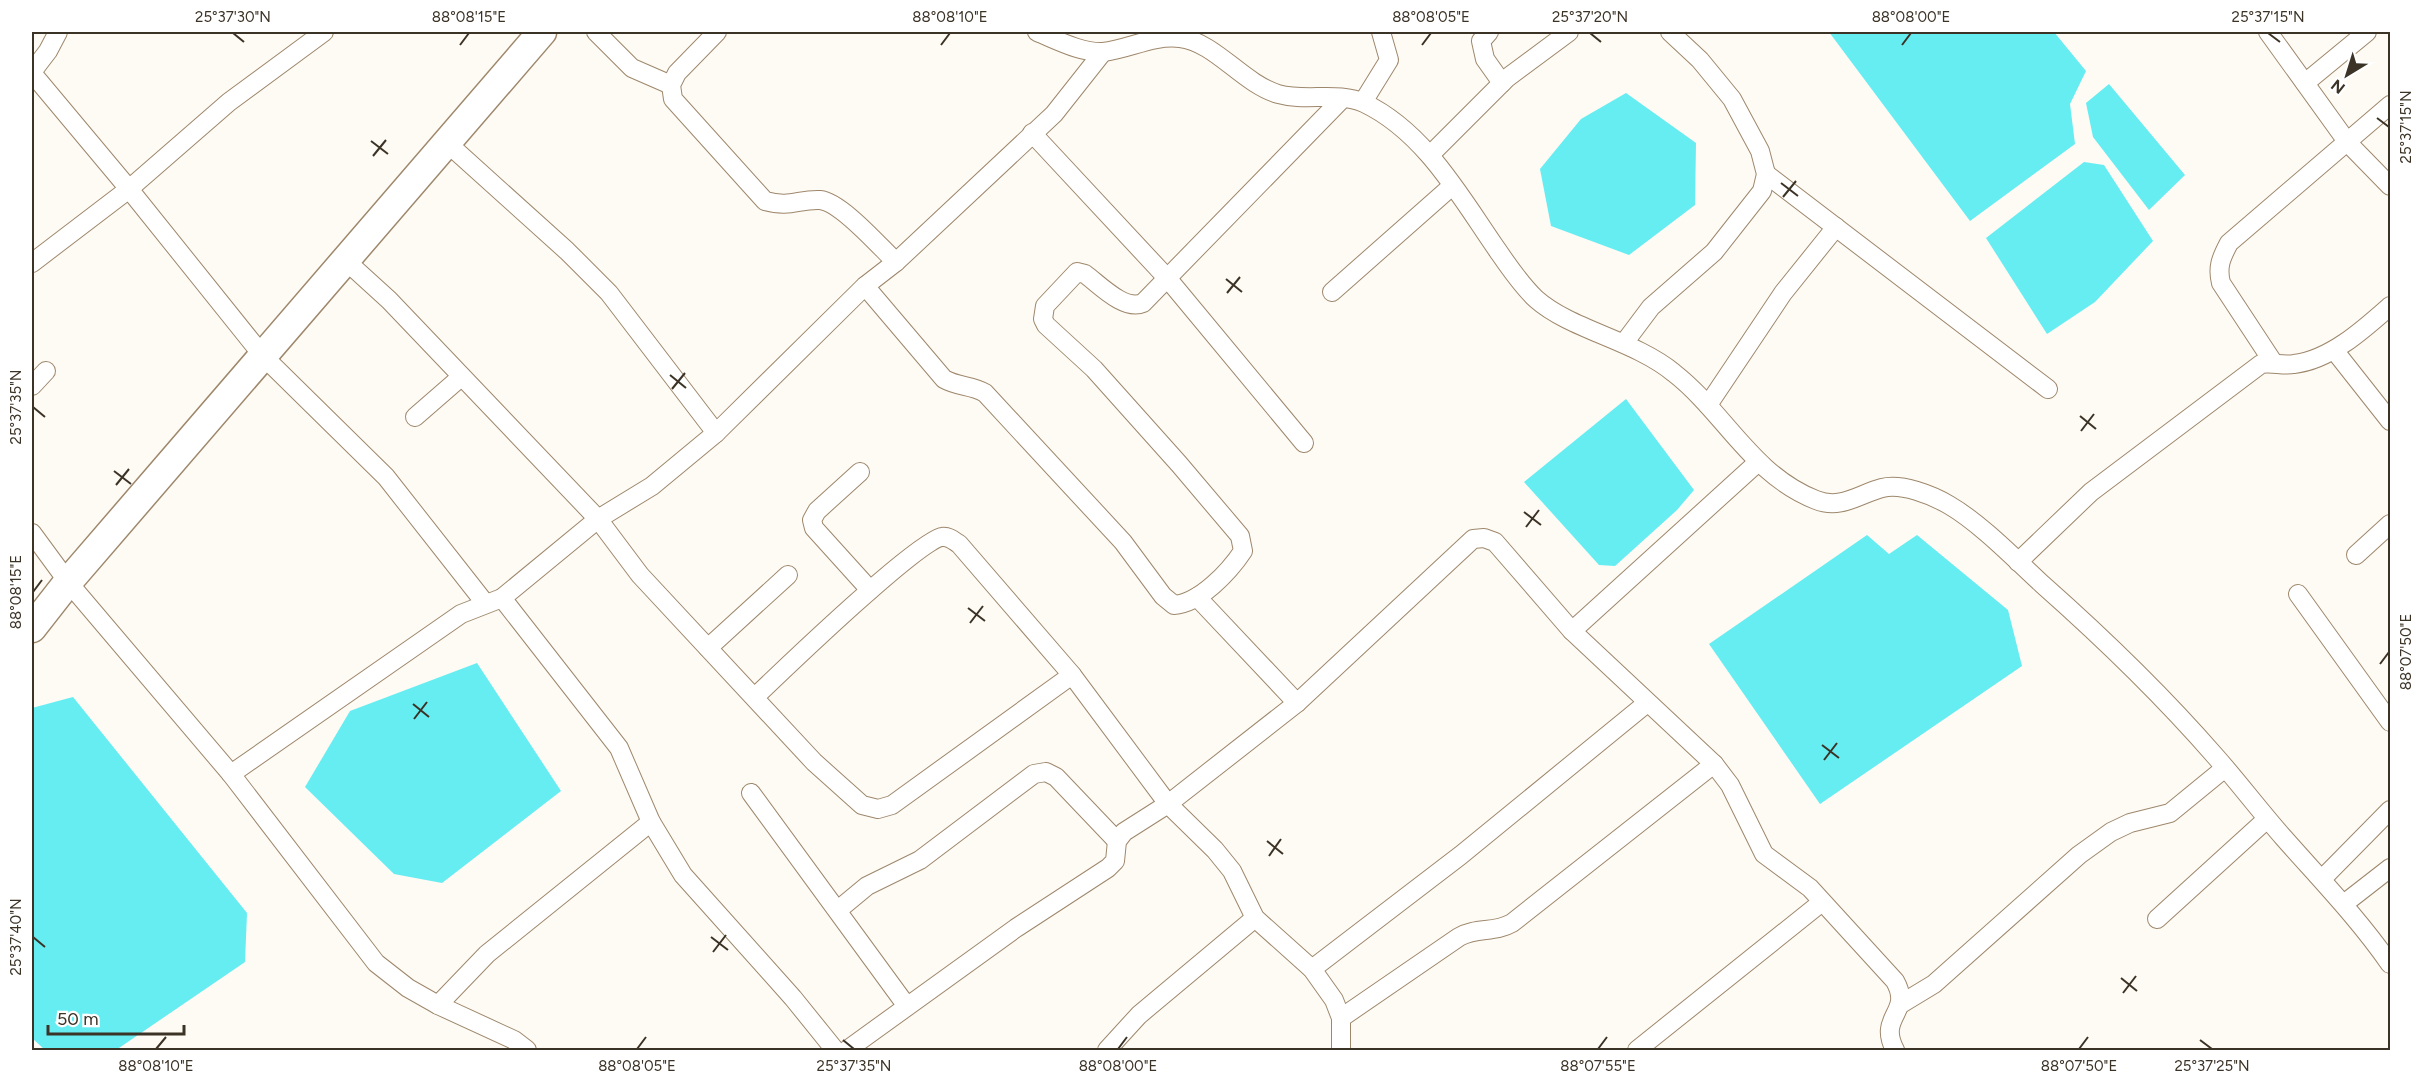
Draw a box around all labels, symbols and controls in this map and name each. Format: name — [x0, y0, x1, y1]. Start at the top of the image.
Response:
text: 25°37'30"N — [195, 8, 271, 26]
text: 88°08'15"E — [432, 8, 506, 26]
text: 88°08'10"E — [912, 8, 988, 26]
text: 88°08'05"E — [1392, 8, 1470, 26]
text: 25°37'20"N — [1552, 8, 1628, 26]
text: 88°08'00"E — [1872, 8, 1950, 26]
text: 25°37'15"N — [2232, 8, 2305, 26]
north arrow — [2317, 45, 2377, 105]
text: N — [2327, 75, 2349, 98]
text: 25°37'15"N — [2397, 91, 2415, 164]
text: 25°37'35"N — [7, 370, 25, 444]
text: 88°08'15"E — [7, 555, 25, 629]
text: 88°07'50"E — [2397, 614, 2415, 690]
text: 25°37'40"N — [7, 898, 25, 976]
scale bar — [48, 998, 184, 1036]
text: 50 m — [57, 1008, 99, 1030]
text: 88°08'10"E — [118, 1057, 194, 1075]
text: 88°08'05"E — [598, 1057, 676, 1075]
text: 25°37'35"N — [817, 1057, 891, 1075]
text: 88°08'00"E — [1079, 1057, 1157, 1075]
text: 88°07'55"E — [1560, 1057, 1636, 1075]
text: 88°07'50"E — [2041, 1057, 2117, 1075]
text: 25°37'25"N — [2174, 1057, 2250, 1075]

